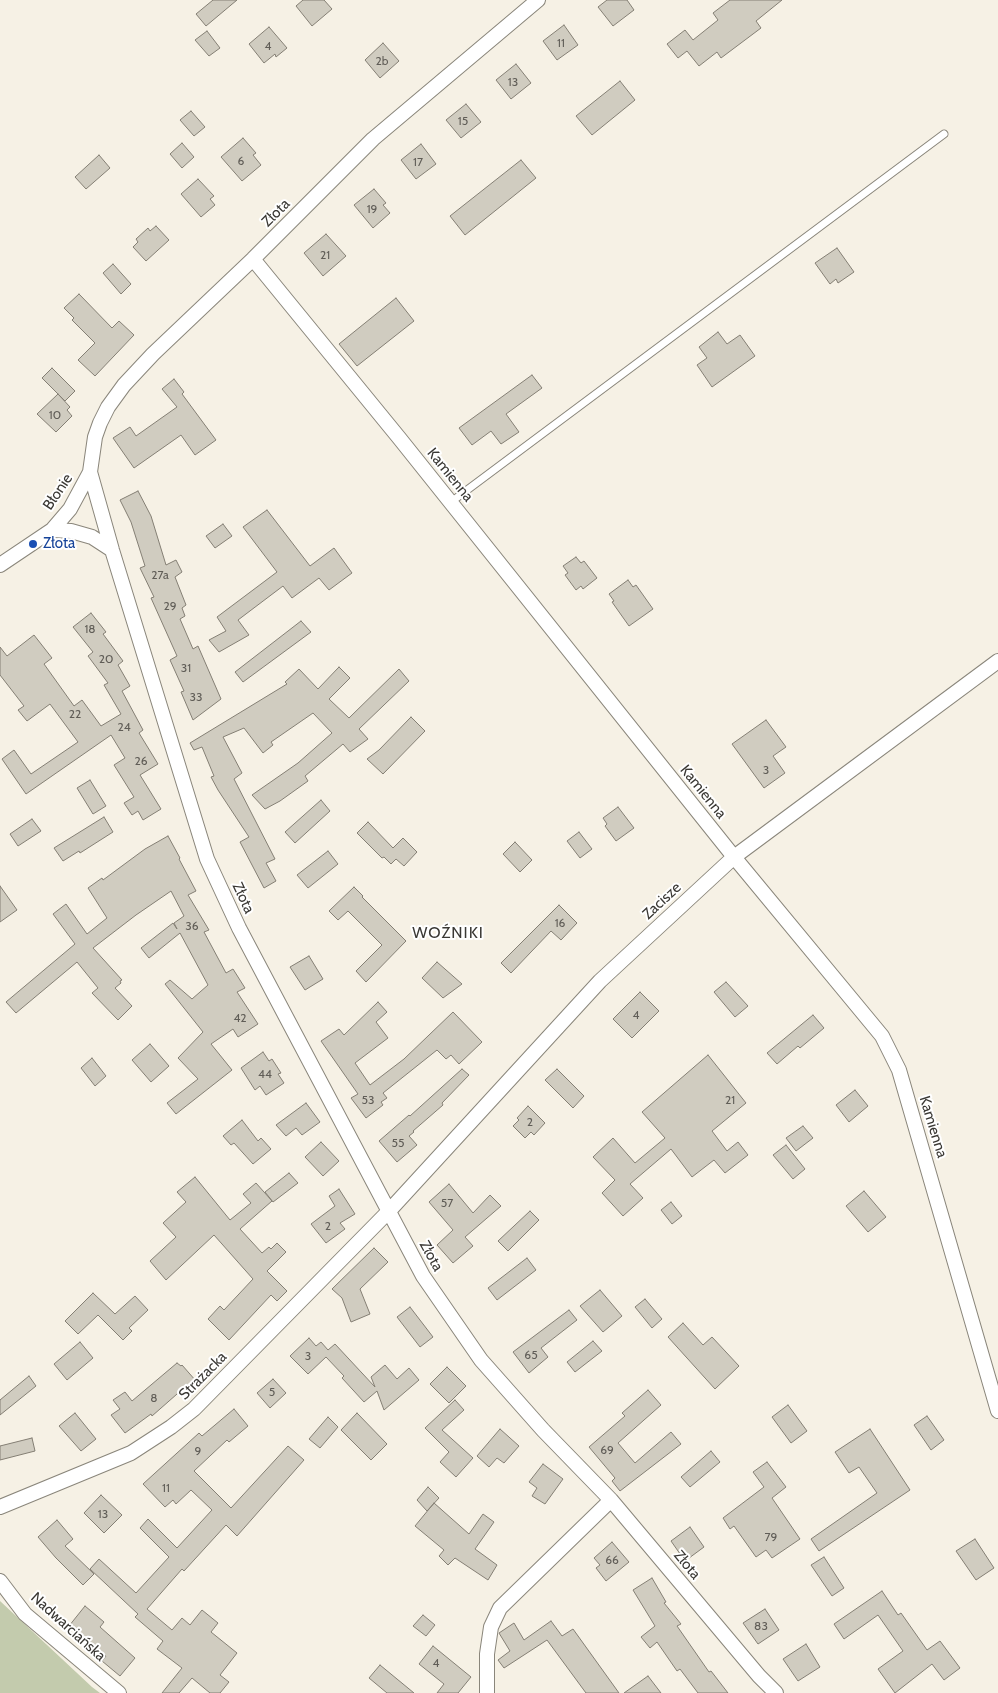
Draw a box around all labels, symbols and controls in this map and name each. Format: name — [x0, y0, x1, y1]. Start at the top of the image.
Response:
house number: 11 — [557, 36, 565, 50]
house number: 4 — [265, 39, 271, 53]
house number: 2b — [376, 54, 388, 68]
house number: 13 — [508, 75, 518, 89]
house number: 15 — [458, 114, 468, 128]
house number: 6 — [238, 154, 244, 168]
house number: 17 — [413, 155, 423, 169]
street label: Złota — [258, 195, 294, 231]
house number: 19 — [367, 202, 377, 216]
house number: 21 — [320, 248, 330, 262]
house number: 10 — [49, 408, 61, 422]
street label: Kamienna — [423, 445, 477, 505]
street label: Błonie — [39, 470, 77, 514]
place label: Złota — [43, 535, 75, 553]
marker: Złota — [27, 538, 39, 550]
house number: 27a — [151, 568, 169, 582]
house number: 29 — [163, 599, 177, 613]
house number: 18 — [84, 622, 96, 636]
house number: 20 — [99, 652, 113, 666]
house number: 31 — [181, 661, 191, 675]
house number: 33 — [190, 690, 202, 704]
house number: 22 — [69, 707, 81, 721]
house number: 24 — [117, 720, 131, 734]
house number: 26 — [134, 754, 148, 768]
street label: Kamienna — [676, 762, 730, 822]
house number: 3 — [763, 763, 769, 777]
street label: Zacisze — [639, 879, 685, 923]
street label: Złota — [228, 880, 258, 916]
house number: 16 — [555, 916, 565, 930]
house number: 36 — [185, 919, 199, 933]
district label: WOŹNIKI — [411, 923, 485, 943]
house number: 4 — [633, 1008, 639, 1022]
house number: 42 — [233, 1011, 247, 1025]
house number: 44 — [258, 1067, 272, 1081]
house number: 53 — [362, 1093, 374, 1107]
house number: 21 — [725, 1093, 735, 1107]
street label: Kamienna — [915, 1094, 951, 1160]
house number: 2 — [527, 1115, 533, 1129]
house number: 55 — [392, 1136, 404, 1150]
house number: 57 — [441, 1196, 453, 1210]
house number: 2 — [325, 1219, 331, 1233]
street label: Złota — [415, 1238, 447, 1274]
street label: Strażacka — [175, 1348, 231, 1404]
house number: 65 — [524, 1348, 538, 1362]
house number: 3 — [305, 1349, 311, 1363]
house number: 5 — [269, 1385, 275, 1399]
house number: 8 — [150, 1391, 158, 1405]
house number: 69 — [600, 1443, 614, 1457]
house number: 9 — [195, 1444, 201, 1458]
house number: 11 — [162, 1481, 170, 1495]
house number: 13 — [98, 1507, 108, 1521]
house number: 79 — [765, 1530, 777, 1544]
street label: Złota — [670, 1547, 704, 1583]
house number: 66 — [605, 1553, 619, 1567]
street label: Nadwarciańska — [27, 1589, 109, 1665]
house number: 83 — [754, 1619, 768, 1633]
house number: 4 — [433, 1656, 439, 1670]

